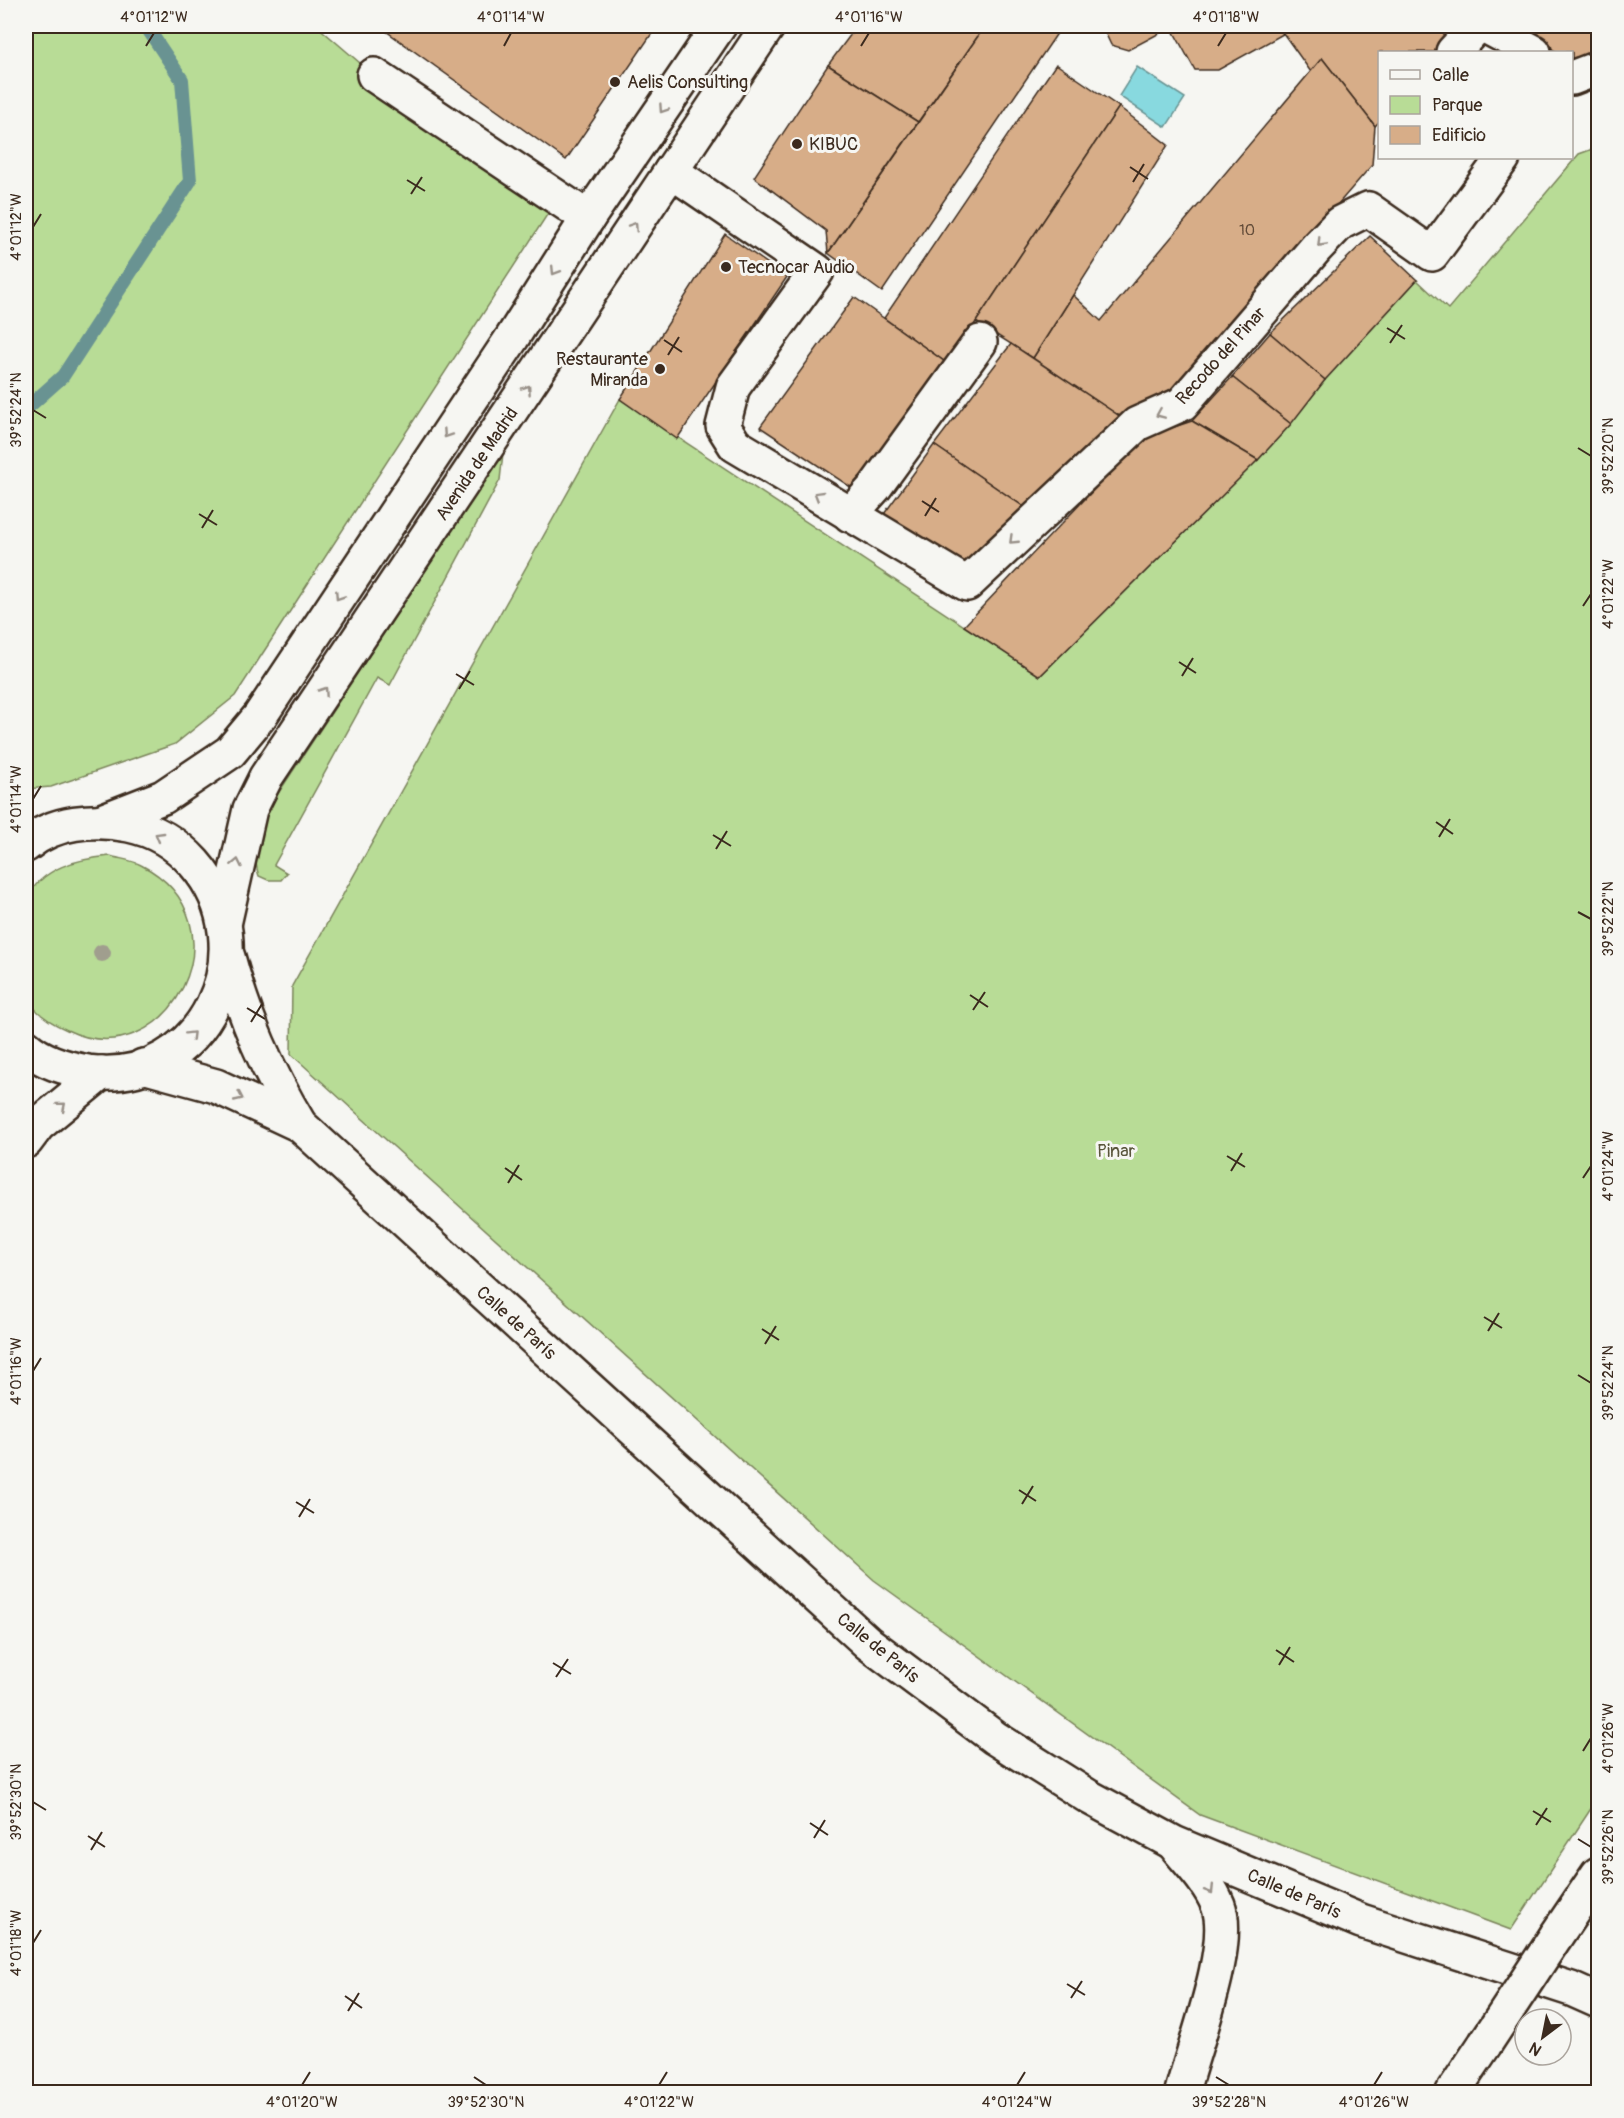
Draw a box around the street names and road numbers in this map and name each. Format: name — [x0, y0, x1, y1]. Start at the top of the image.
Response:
street label: Recodo del Pinar — [1171, 302, 1271, 410]
street label: Avenida de Madrid — [431, 403, 523, 525]
street label: Calle de París — [471, 1281, 561, 1365]
street label: Calle de París — [832, 1608, 924, 1688]
street label: Calle de París — [1244, 1864, 1344, 1924]

